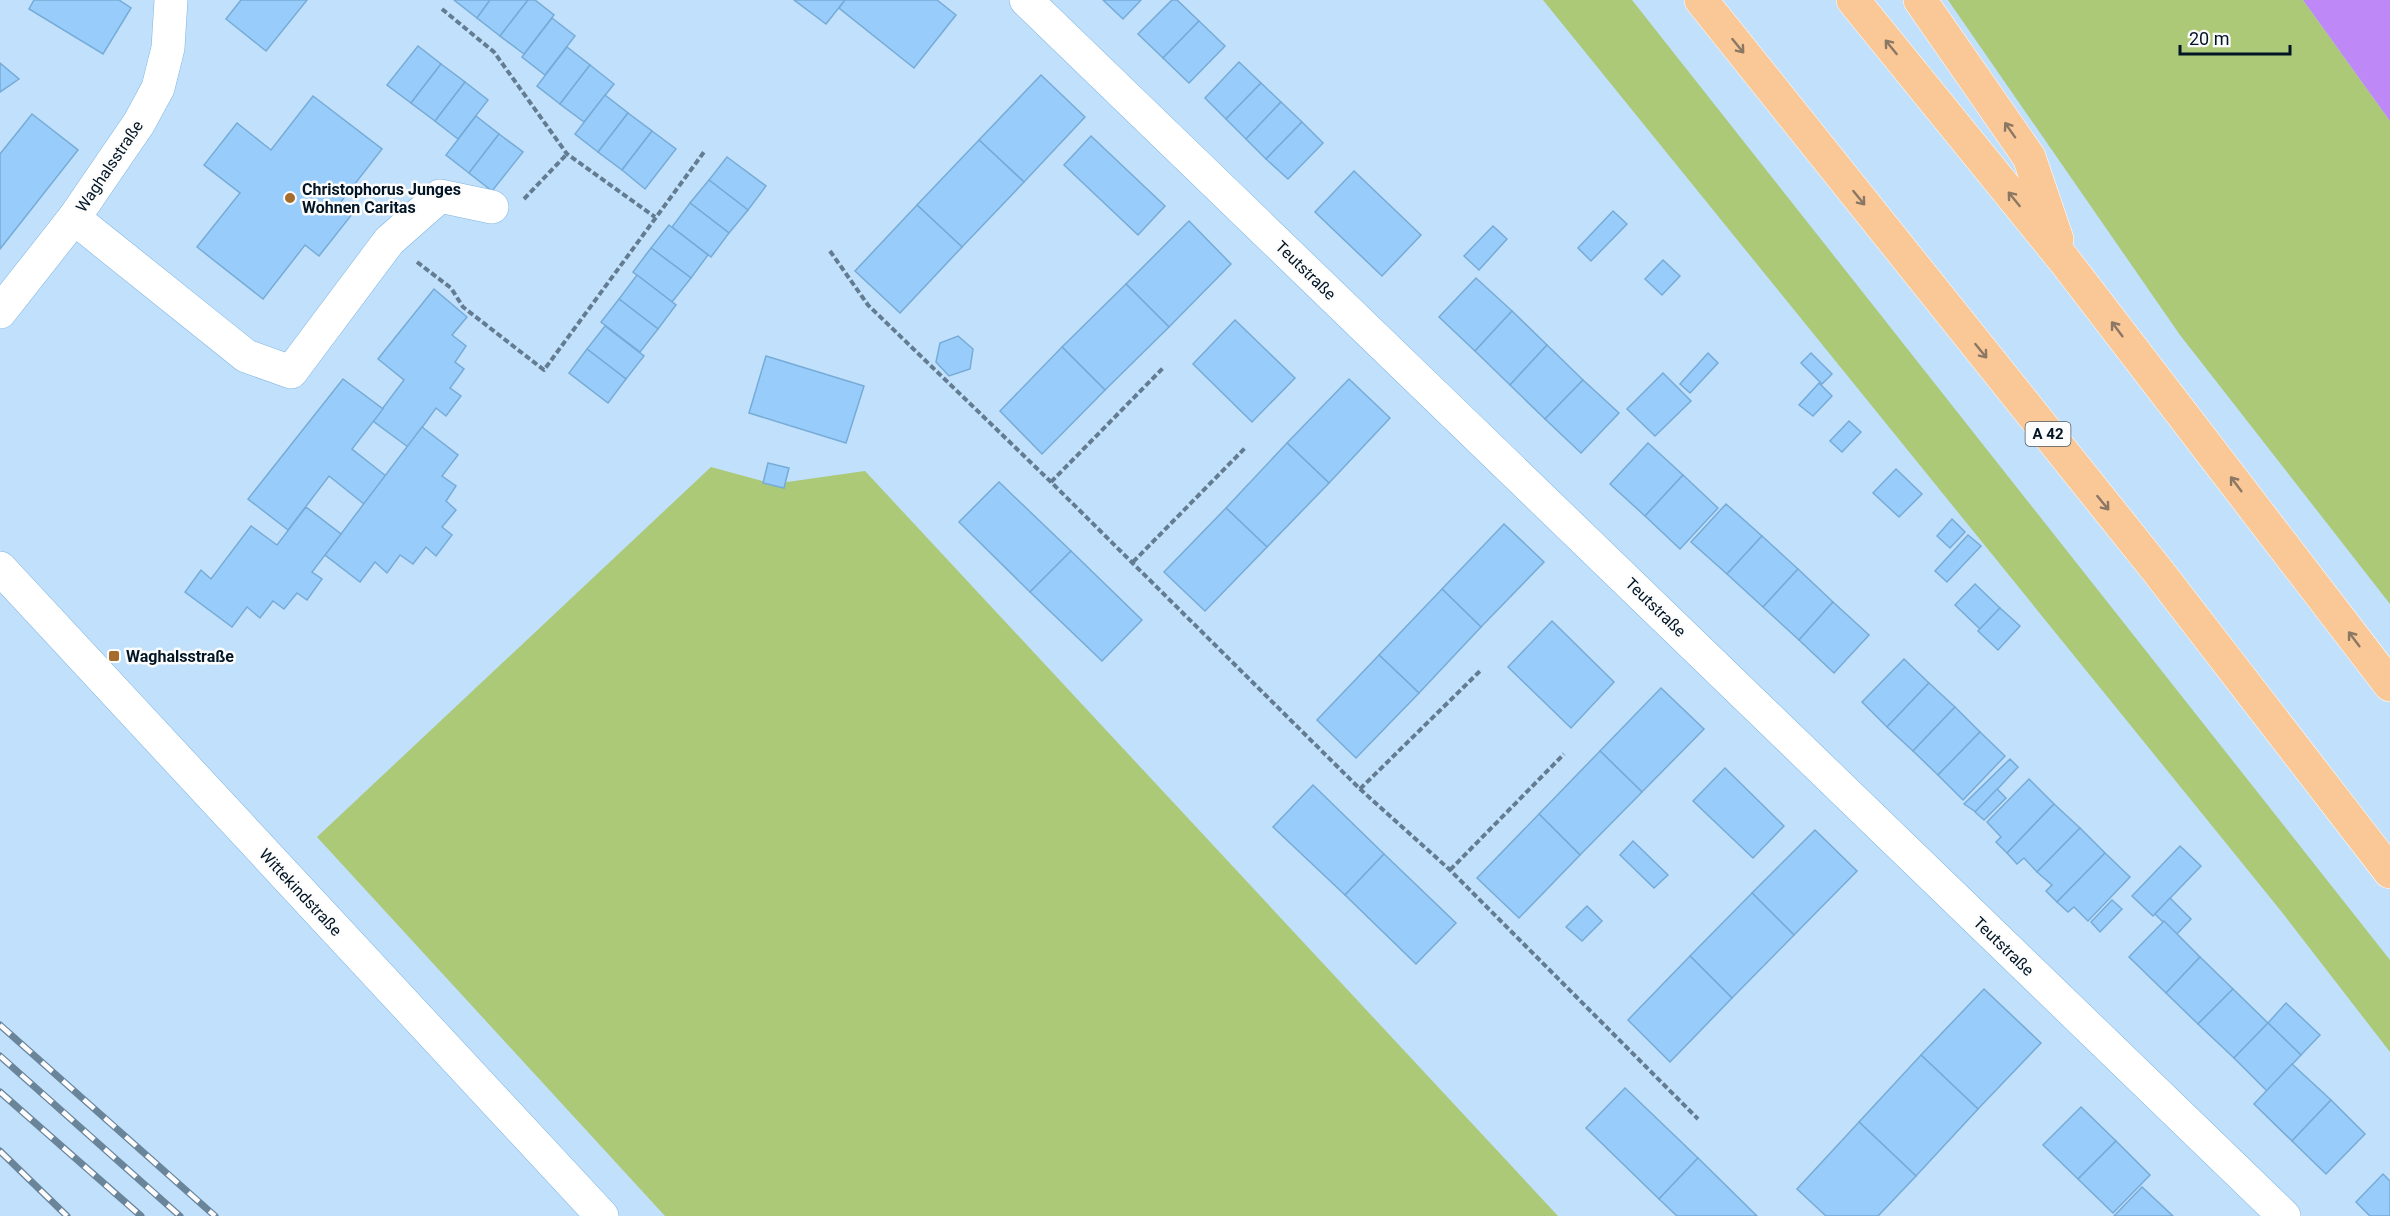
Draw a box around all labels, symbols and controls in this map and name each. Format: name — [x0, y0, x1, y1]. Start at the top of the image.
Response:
scale bar — [2180, 18, 2290, 56]
text: 20 m — [2189, 28, 2229, 49]
one-way arrow — [1731, 38, 1744, 54]
one-way arrow — [1885, 39, 1898, 55]
street label: Waghalsstraße — [72, 117, 147, 216]
one-way arrow — [2004, 122, 2016, 138]
place label: Christophorus Junges Wohnen Caritas — [302, 180, 461, 217]
one-way arrow — [1853, 190, 1866, 206]
marker: Christophorus Junges Wohnen Caritas — [283, 191, 297, 205]
one-way arrow — [2008, 191, 2021, 207]
street label: Teutstraße — [1271, 237, 1340, 304]
one-way arrow — [2111, 322, 2124, 338]
one-way arrow — [1975, 342, 1988, 358]
road number: A 42 — [2026, 422, 2070, 446]
one-way arrow — [2229, 476, 2242, 492]
one-way arrow — [2096, 495, 2109, 511]
street label: Teutstraße — [1621, 574, 1690, 641]
one-way arrow — [2348, 631, 2361, 647]
place label: Waghalsstraße — [126, 647, 234, 666]
marker: Waghalsstraße — [107, 649, 121, 663]
street label: Wittekindstraße — [255, 845, 346, 940]
street label: Teutstraße — [1969, 913, 2038, 980]

